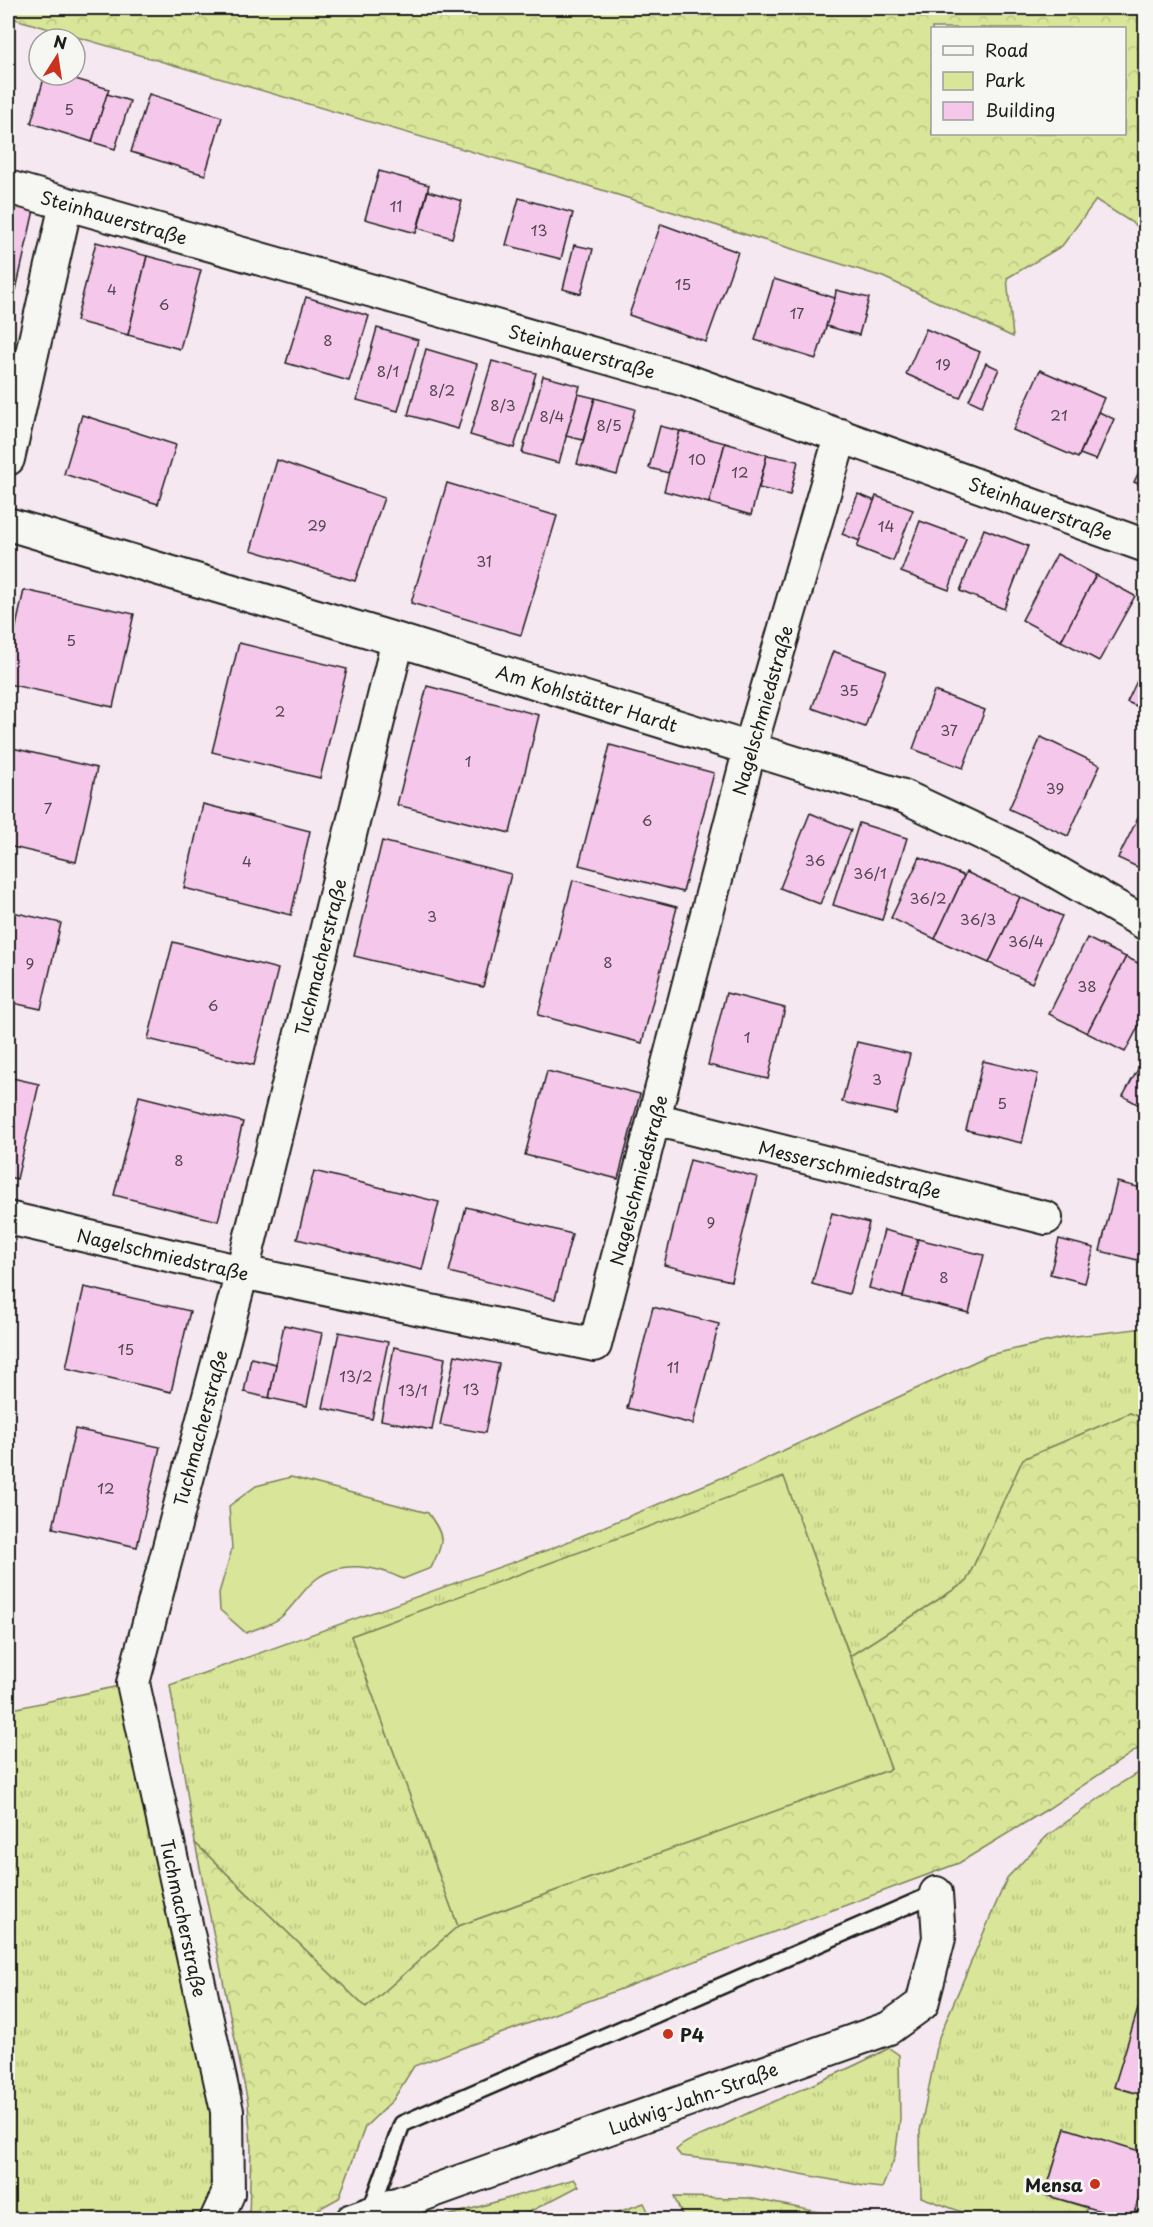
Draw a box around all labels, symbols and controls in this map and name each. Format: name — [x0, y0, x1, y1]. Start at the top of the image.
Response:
north arrow — [27, 27, 87, 87]
legend — [931, 27, 1126, 135]
text: N — [52, 28, 69, 54]
text: Road — [985, 36, 1029, 63]
text: Park — [985, 66, 1025, 93]
text: Building — [985, 96, 1055, 123]
house number: 5 — [64, 97, 74, 120]
street label: Steinhauerstraße — [37, 183, 191, 251]
house number: 11 — [390, 194, 402, 217]
house number: 13 — [531, 218, 547, 241]
house number: 15 — [675, 272, 691, 295]
house number: 4 — [107, 277, 117, 300]
house number: 6 — [159, 292, 169, 315]
house number: 17 — [790, 301, 804, 324]
street label: Steinhauerstraße — [505, 317, 659, 385]
house number: 8 — [323, 328, 333, 351]
house number: 19 — [935, 352, 951, 375]
house number: 8/1 — [377, 359, 399, 382]
house number: 8/2 — [429, 378, 455, 401]
house number: 8/3 — [490, 393, 516, 416]
house number: 21 — [1050, 403, 1068, 426]
house number: 8/4 — [540, 404, 565, 427]
house number: 8/5 — [596, 413, 622, 436]
house number: 10 — [688, 447, 706, 470]
house number: 12 — [731, 460, 749, 483]
street label: Steinhauerstraße — [965, 469, 1117, 547]
house number: 29 — [307, 513, 327, 536]
house number: 14 — [878, 514, 894, 537]
house number: 31 — [476, 549, 492, 572]
street label: Nagelschmiedstraße — [725, 622, 799, 798]
house number: 5 — [66, 628, 76, 651]
street label: Am Kohlstätter Hardt — [493, 658, 681, 738]
house number: 35 — [839, 678, 859, 701]
house number: 2 — [275, 699, 285, 722]
house number: 37 — [940, 718, 958, 741]
house number: 1 — [465, 749, 471, 772]
house number: 39 — [1046, 776, 1064, 799]
house number: 7 — [44, 796, 53, 819]
house number: 6 — [642, 808, 652, 831]
house number: 36 — [805, 848, 825, 871]
house number: 4 — [242, 849, 252, 872]
house number: 36/1 — [853, 861, 887, 884]
street label: Tuchmacherstraße — [287, 876, 353, 1038]
house number: 36/2 — [909, 886, 947, 909]
house number: 3 — [427, 904, 437, 927]
house number: 36/3 — [960, 907, 996, 930]
house number: 36/4 — [1008, 929, 1044, 952]
house number: 8 — [603, 950, 613, 973]
house number: 9 — [26, 951, 34, 974]
house number: 38 — [1077, 974, 1097, 997]
house number: 6 — [208, 993, 218, 1016]
house number: 1 — [744, 1025, 750, 1048]
house number: 3 — [872, 1067, 882, 1090]
house number: 5 — [997, 1091, 1007, 1114]
street label: Nagelschmiedstraße — [602, 1092, 674, 1268]
street label: Messerschmiedstraße — [756, 1133, 944, 1205]
house number: 8 — [174, 1148, 184, 1171]
house number: 9 — [707, 1210, 715, 1233]
street label: Nagelschmiedstraße — [74, 1221, 252, 1287]
house number: 8 — [939, 1265, 949, 1288]
house number: 15 — [118, 1337, 134, 1360]
street label: Tuchmacherstraße — [166, 1347, 234, 1509]
house number: 11 — [667, 1355, 679, 1378]
house number: 13/2 — [339, 1364, 373, 1387]
house number: 13 — [463, 1377, 479, 1400]
house number: 13/1 — [398, 1378, 428, 1401]
house number: 12 — [97, 1476, 115, 1499]
street label: Tuchmacherstraße — [154, 1837, 214, 1999]
place label: P4 — [680, 2021, 704, 2048]
marker: P4 — [661, 2027, 675, 2041]
street label: Ludwig-Jahn-Straße — [605, 2055, 781, 2141]
place label: Mensa — [1025, 2171, 1083, 2198]
marker: Mensa — [1088, 2177, 1102, 2191]

